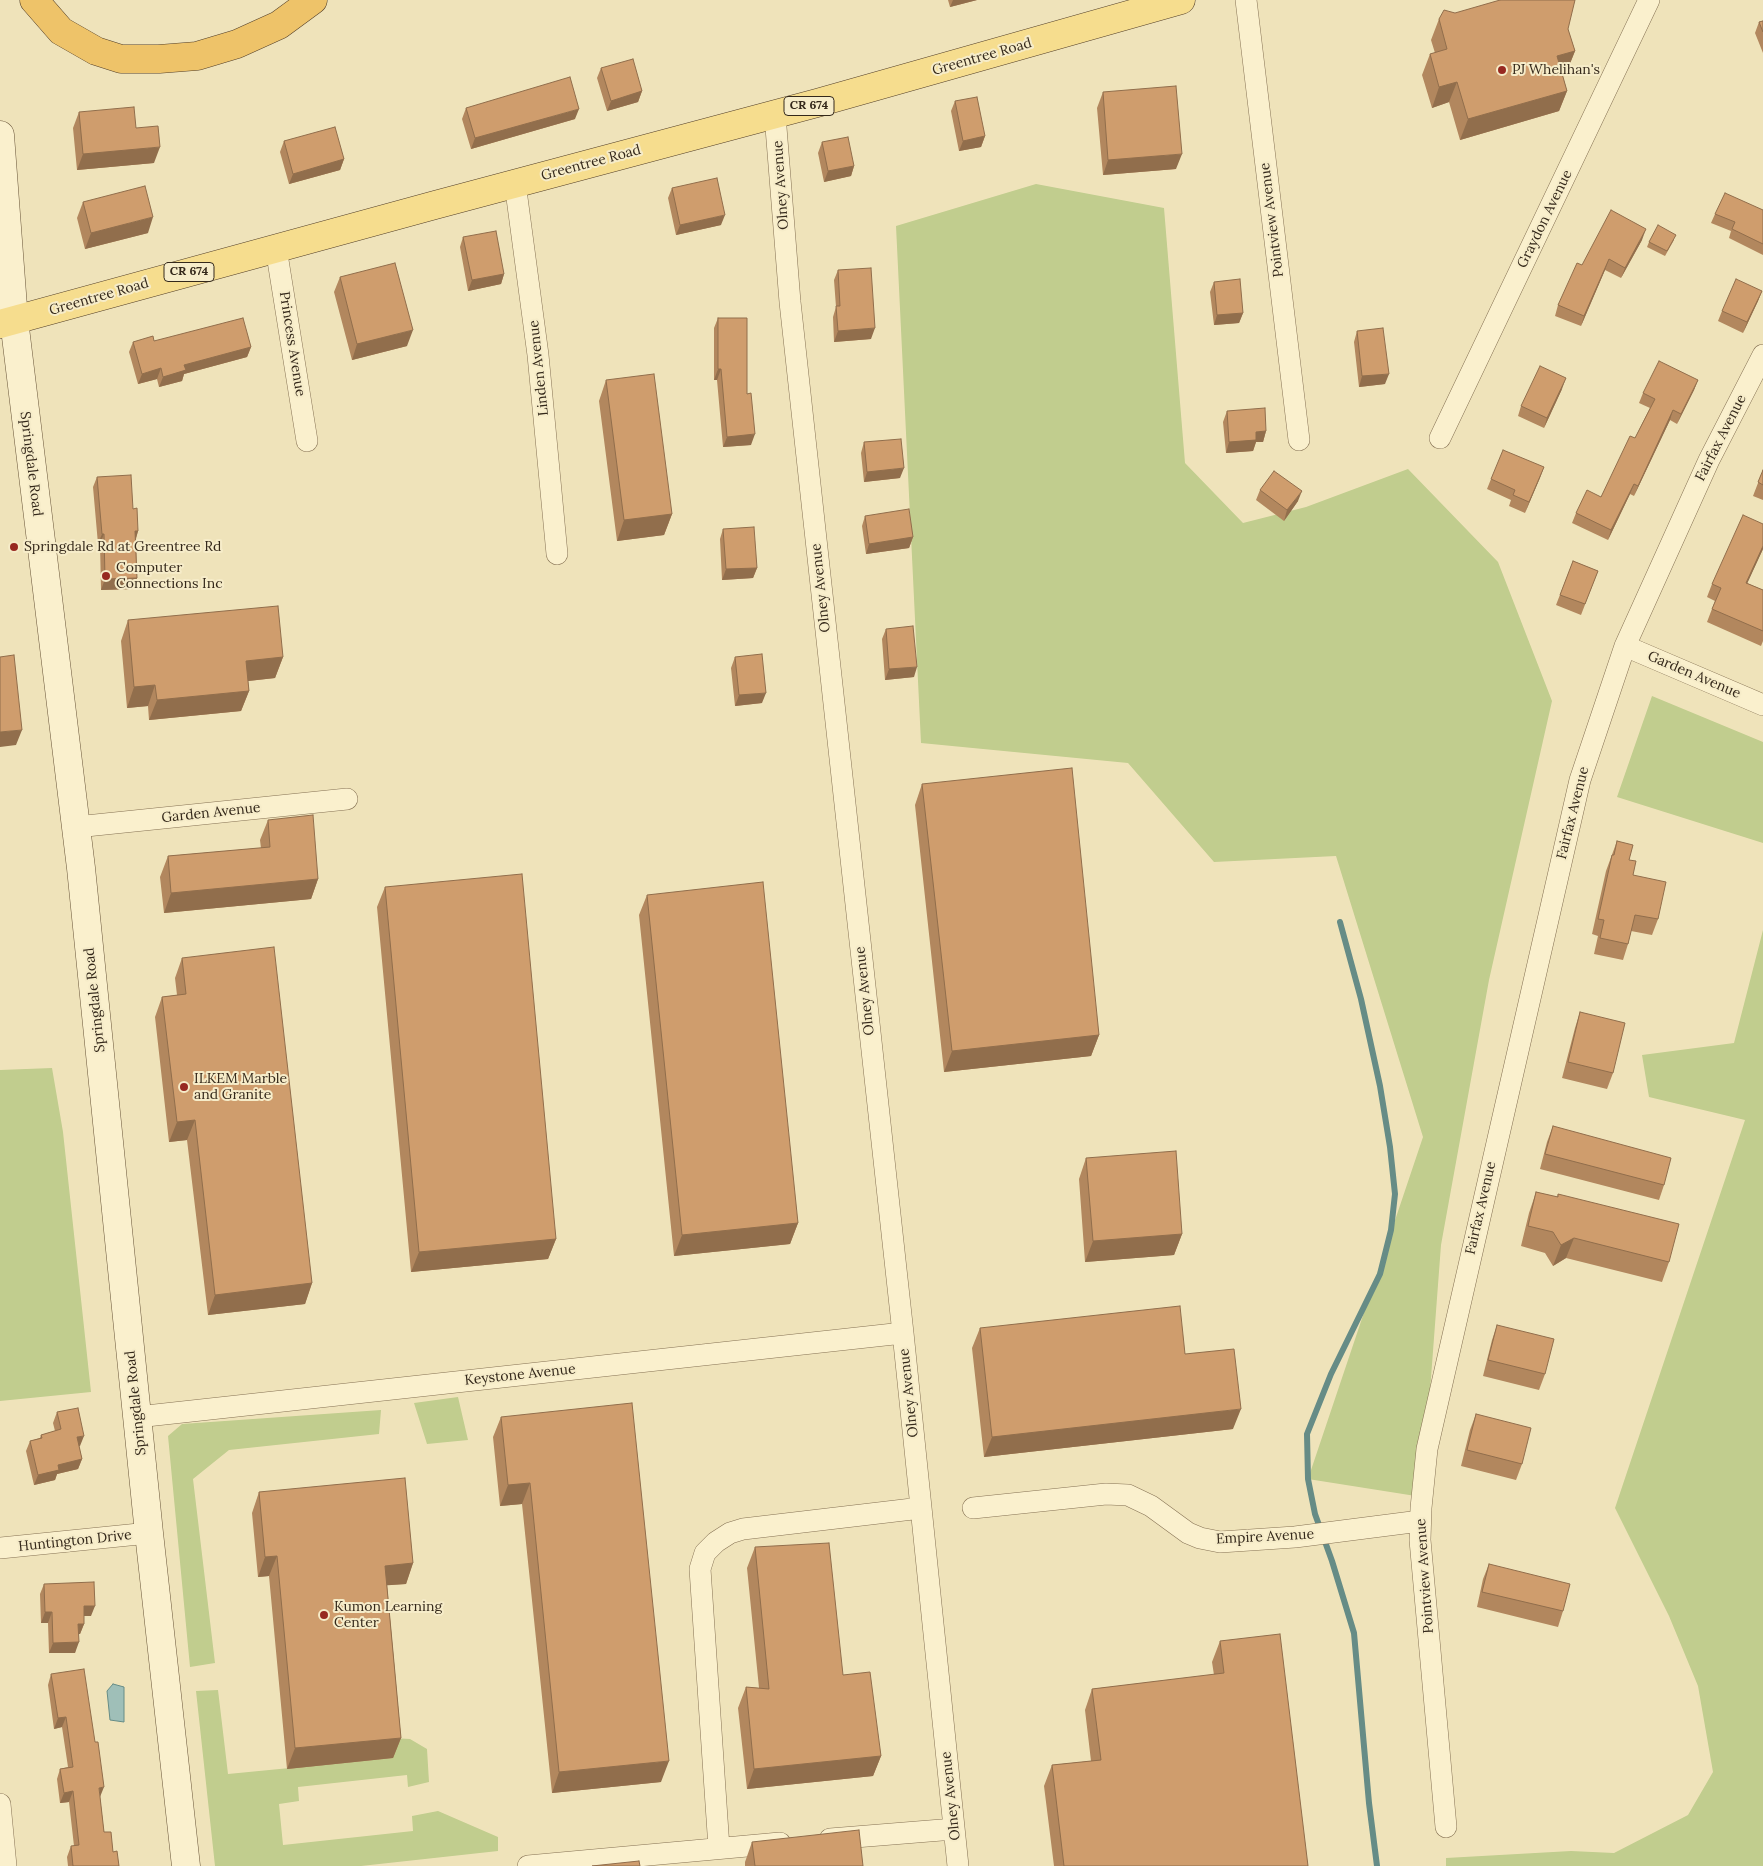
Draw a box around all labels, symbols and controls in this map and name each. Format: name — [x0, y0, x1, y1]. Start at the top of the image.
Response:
street label: Greentree Road — [930, 35, 1034, 79]
place label: PJ Whelihan's — [1512, 62, 1600, 78]
marker: PJ Whelihan's — [1496, 64, 1508, 76]
road number: CR 674 — [784, 96, 834, 115]
street label: Olney Avenue — [769, 140, 793, 230]
street label: Greentree Road — [539, 142, 643, 184]
street label: Pointview Avenue — [1257, 162, 1287, 278]
street label: Graydon Avenue — [1514, 167, 1576, 271]
road number: CR 674 — [164, 262, 214, 282]
street label: Greentree Road — [47, 275, 151, 319]
street label: Princess Avenue — [275, 290, 309, 398]
street label: Linden Avenue — [526, 319, 552, 417]
street label: Fairfax Avenue — [1692, 392, 1750, 484]
street label: Springdale Road — [16, 411, 46, 517]
place label: Springdale Rd at Greentree Rd — [24, 539, 221, 555]
marker: Springdale Rd at Greentree Rd — [8, 541, 20, 553]
street label: Olney Avenue — [808, 543, 834, 633]
place label: Computer Connections Inc — [116, 560, 223, 592]
marker: Computer Connections Inc — [100, 570, 112, 582]
street label: Garden Avenue — [1645, 648, 1743, 702]
street label: Fairfax Avenue — [1553, 765, 1593, 861]
street label: Garden Avenue — [161, 799, 261, 827]
street label: Olney Avenue — [852, 946, 878, 1036]
street label: Springdale Road — [81, 947, 109, 1053]
place label: ILKEM Marble and Granite — [194, 1071, 287, 1104]
marker: ILKEM Marble and Granite — [178, 1081, 190, 1093]
street label: Fairfax Avenue — [1462, 1160, 1500, 1256]
street label: Olney Avenue — [896, 1348, 922, 1438]
street label: Springdale Road — [122, 1350, 150, 1456]
street label: Keystone Avenue — [464, 1361, 576, 1389]
street label: Pointview Avenue — [1413, 1518, 1437, 1634]
street label: Empire Avenue — [1215, 1526, 1315, 1548]
street label: Huntington Drive — [18, 1527, 132, 1555]
place label: Kumon Learning Center — [334, 1599, 442, 1631]
marker: Kumon Learning Center — [318, 1609, 330, 1621]
street label: Olney Avenue — [938, 1751, 964, 1841]

